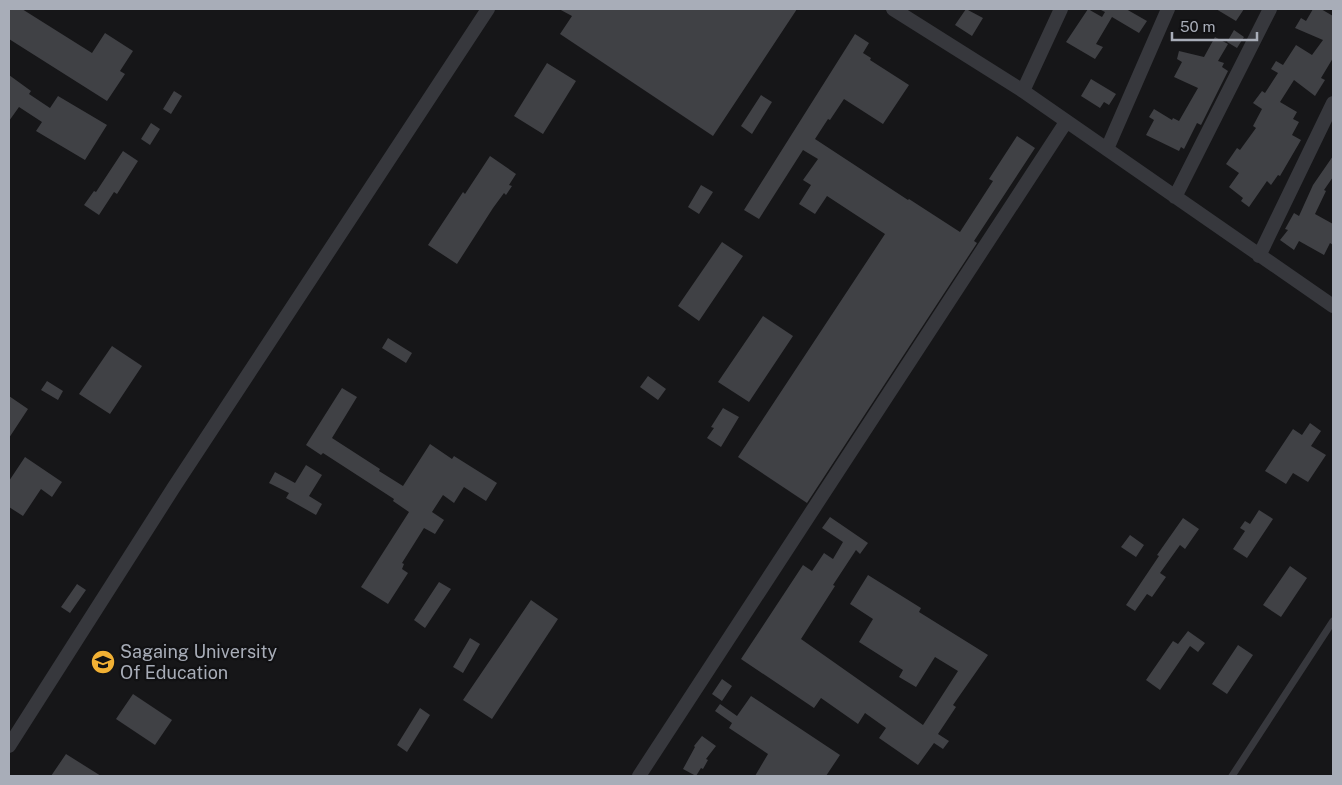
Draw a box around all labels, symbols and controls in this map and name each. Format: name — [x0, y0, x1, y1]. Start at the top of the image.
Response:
scale bar — [1172, 10, 1257, 42]
text: 50 m — [1180, 18, 1215, 35]
place label: Sagaing University Of Education — [120, 641, 277, 683]
school or university icon: Sagaing University Of Education — [90, 649, 116, 675]

